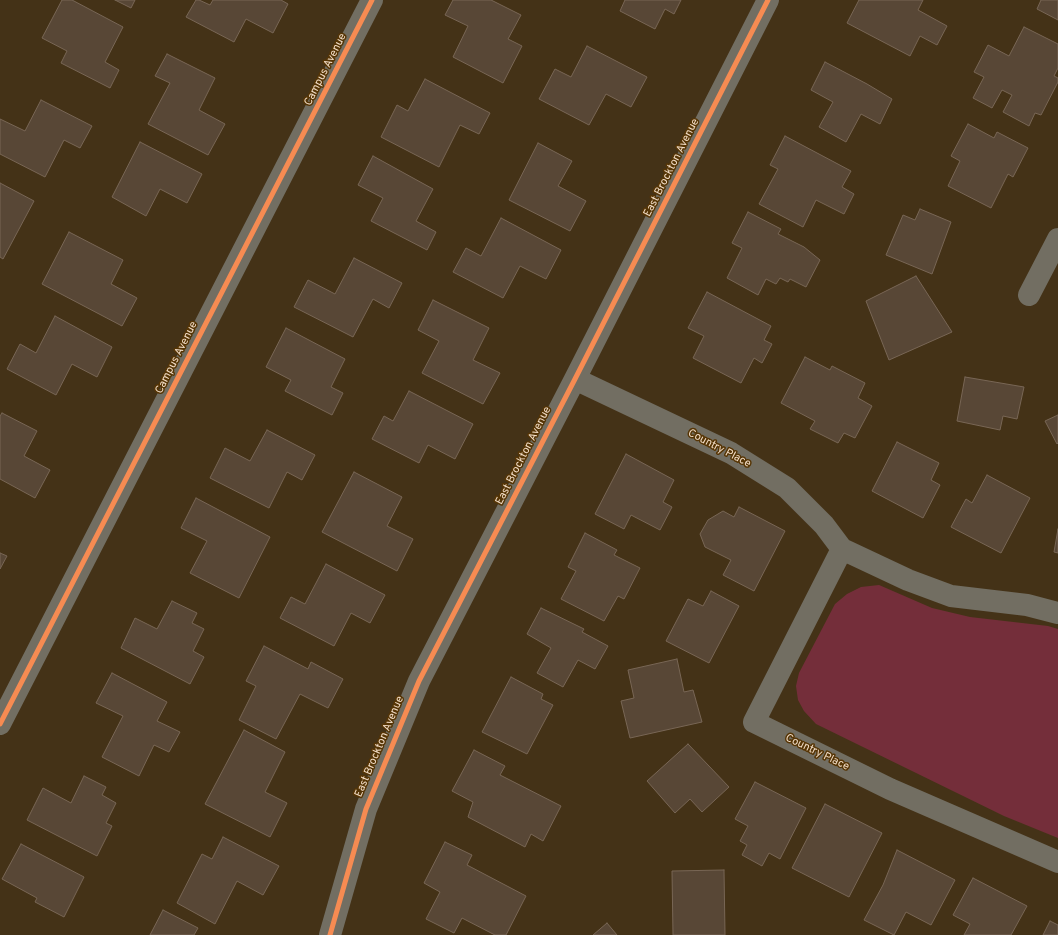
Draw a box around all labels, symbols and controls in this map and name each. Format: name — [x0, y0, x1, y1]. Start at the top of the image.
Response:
street label: Campus Avenue — [302, 32, 350, 108]
street label: East Brockton Avenue — [641, 117, 703, 219]
street label: Campus Avenue — [153, 320, 201, 396]
street label: East Brockton Avenue — [493, 405, 555, 507]
street label: Country Place — [685, 427, 753, 471]
street label: East Brockton Avenue — [353, 694, 407, 800]
street label: Country Place — [783, 732, 851, 774]

